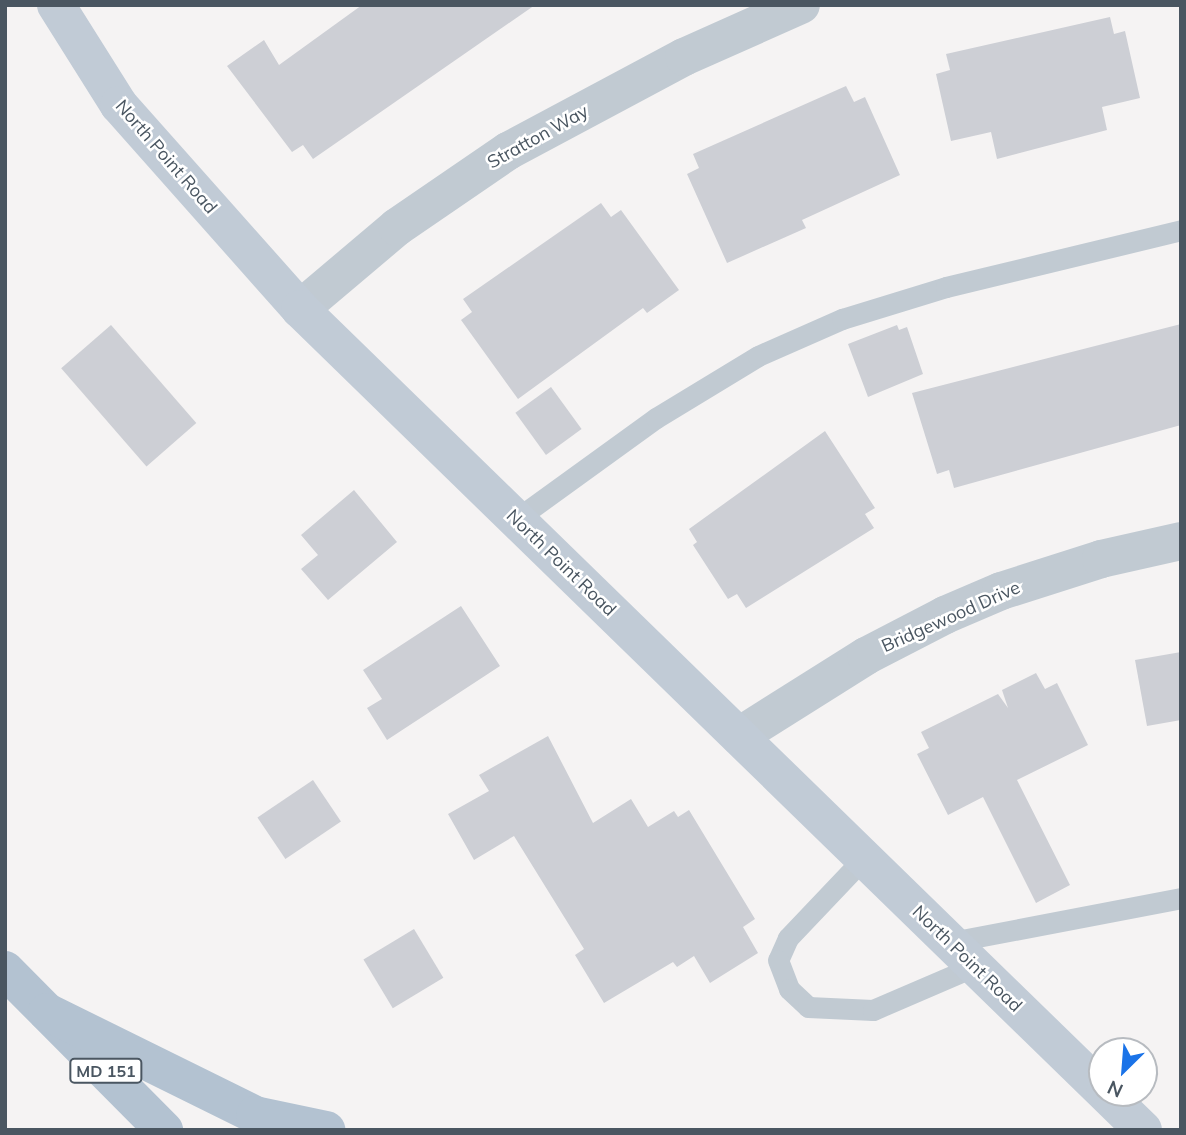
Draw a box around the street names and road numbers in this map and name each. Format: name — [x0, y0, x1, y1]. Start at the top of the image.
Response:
street label: North Point Road — [111, 96, 221, 218]
street label: Stratton Way — [484, 100, 592, 174]
street label: North Point Road — [502, 505, 620, 621]
street label: Bridgewood Drive — [878, 577, 1024, 657]
street label: North Point Road — [908, 901, 1026, 1017]
road number: MD 151 — [69, 1058, 143, 1084]

